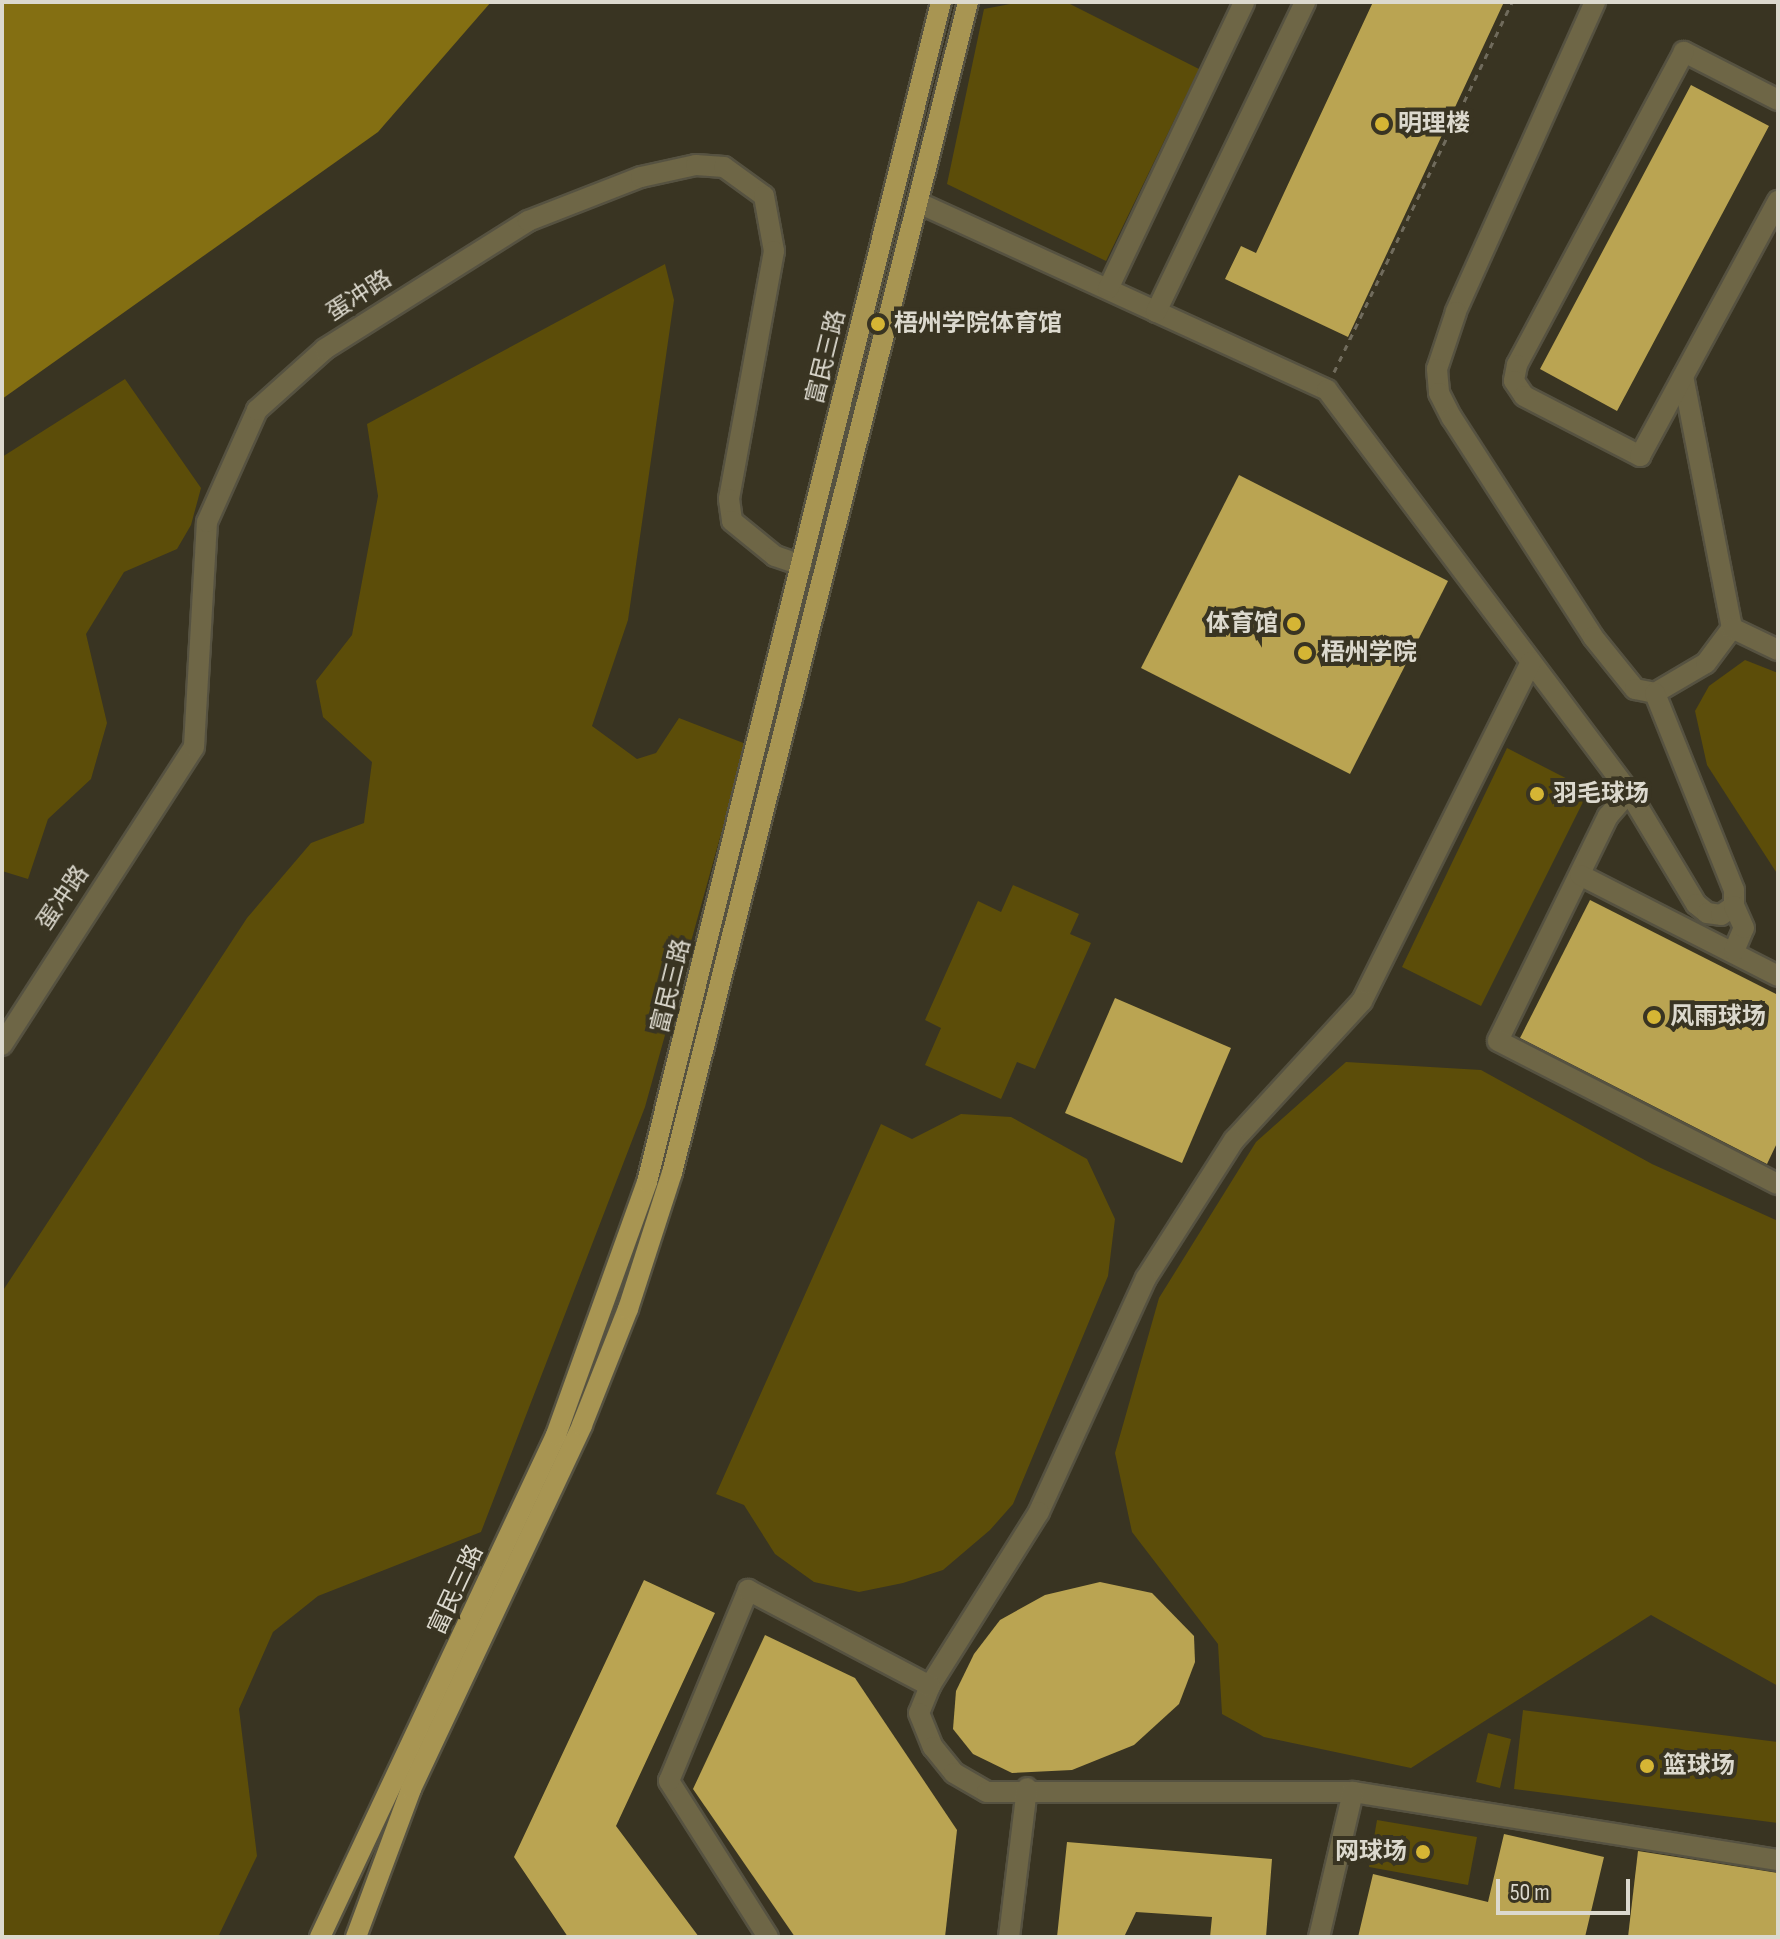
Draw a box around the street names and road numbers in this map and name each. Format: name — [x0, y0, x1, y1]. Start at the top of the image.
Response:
street label: 蛋冲路 — [321, 264, 397, 328]
street label: 富民三路 — [800, 307, 852, 407]
street label: 蛋冲路 — [31, 860, 95, 936]
street label: 富民三路 — [645, 936, 697, 1036]
street label: 富民三路 — [423, 1540, 489, 1640]

